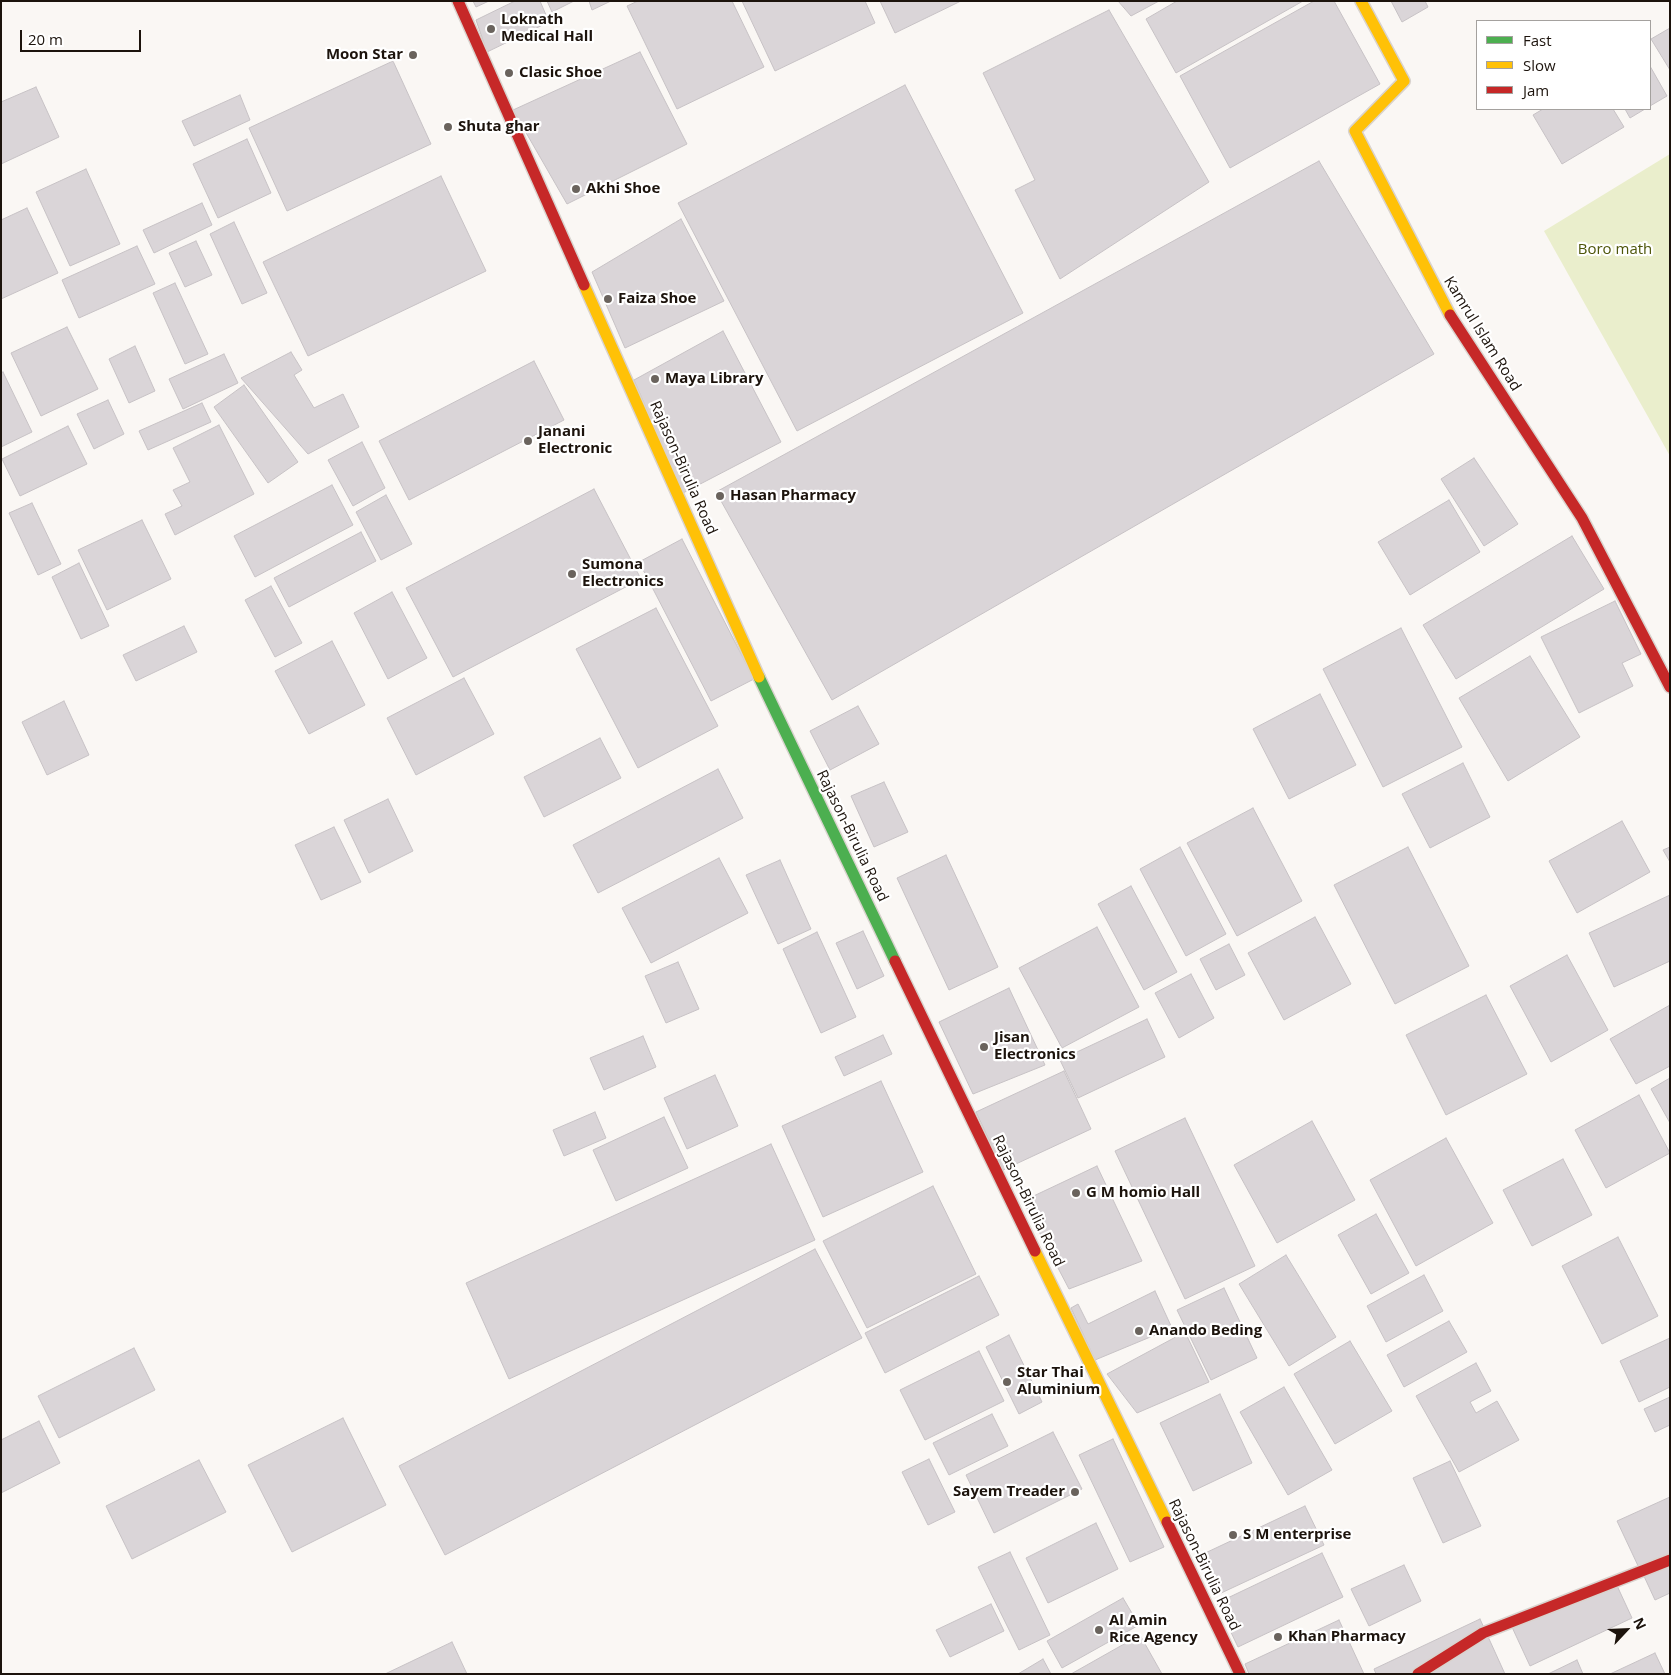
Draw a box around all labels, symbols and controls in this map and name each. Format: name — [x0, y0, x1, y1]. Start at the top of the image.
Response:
place label: Loknath Medical Hall — [501, 11, 593, 46]
scale bar — [22, 20, 144, 52]
legend — [1476, 20, 1651, 110]
marker: Loknath Medical Hall — [485, 23, 497, 35]
text: 20 m — [28, 29, 63, 49]
text: Fast — [1523, 30, 1552, 50]
place label: Moon Star — [326, 46, 403, 64]
marker: Moon Star — [407, 49, 419, 61]
text: Slow — [1523, 55, 1556, 75]
place label: Clasic Shoe — [519, 64, 602, 82]
marker: Clasic Shoe — [503, 67, 515, 79]
text: Jam — [1523, 80, 1549, 100]
place label: Shuta ghar — [458, 118, 540, 136]
marker: Shuta ghar — [442, 121, 454, 133]
place label: Akhi Shoe — [586, 180, 660, 198]
marker: Akhi Shoe — [570, 183, 582, 195]
park label: Boro math — [1578, 241, 1652, 259]
street label: Kamrul Islam Road — [1440, 273, 1524, 395]
place label: Faiza Shoe — [618, 290, 696, 308]
marker: Faiza Shoe — [602, 293, 614, 305]
place label: Maya Library — [665, 370, 763, 388]
marker: Maya Library — [649, 373, 661, 385]
street label: Rajason-Birulia Road — [645, 398, 721, 538]
place label: Janani Electronic — [538, 423, 612, 458]
marker: Janani Electronic — [522, 435, 534, 447]
place label: Hasan Pharmacy — [730, 487, 856, 505]
marker: Hasan Pharmacy — [714, 490, 726, 502]
place label: Sumona Electronics — [582, 556, 664, 591]
marker: Sumona Electronics — [566, 568, 578, 580]
street label: Rajason-Birulia Road — [812, 767, 892, 905]
place label: Jisan Electronics — [994, 1029, 1076, 1064]
marker: Jisan Electronics — [978, 1041, 990, 1053]
street label: Rajason-Birulia Road — [988, 1132, 1068, 1270]
place label: G M homio Hall — [1086, 1184, 1200, 1202]
marker: G M homio Hall — [1070, 1187, 1082, 1199]
place label: Anando Beding — [1149, 1322, 1262, 1340]
marker: Anando Beding — [1133, 1325, 1145, 1337]
place label: Star Thai Aluminium — [1017, 1364, 1100, 1399]
marker: Star Thai Aluminium — [1001, 1376, 1013, 1388]
place label: Sayem Treader — [953, 1483, 1065, 1501]
marker: Sayem Treader — [1069, 1486, 1081, 1498]
street label: Rajason-Birulia Road — [1164, 1496, 1244, 1634]
place label: S M enterprise — [1243, 1526, 1351, 1544]
marker: S M enterprise — [1227, 1529, 1239, 1541]
north arrow — [1601, 1605, 1651, 1655]
place label: Al Amin Rice Agency — [1109, 1612, 1198, 1647]
text: N — [1629, 1614, 1651, 1633]
marker: Al Amin Rice Agency — [1093, 1624, 1105, 1636]
place label: Khan Pharmacy — [1288, 1628, 1406, 1646]
marker: Khan Pharmacy — [1272, 1631, 1284, 1643]

